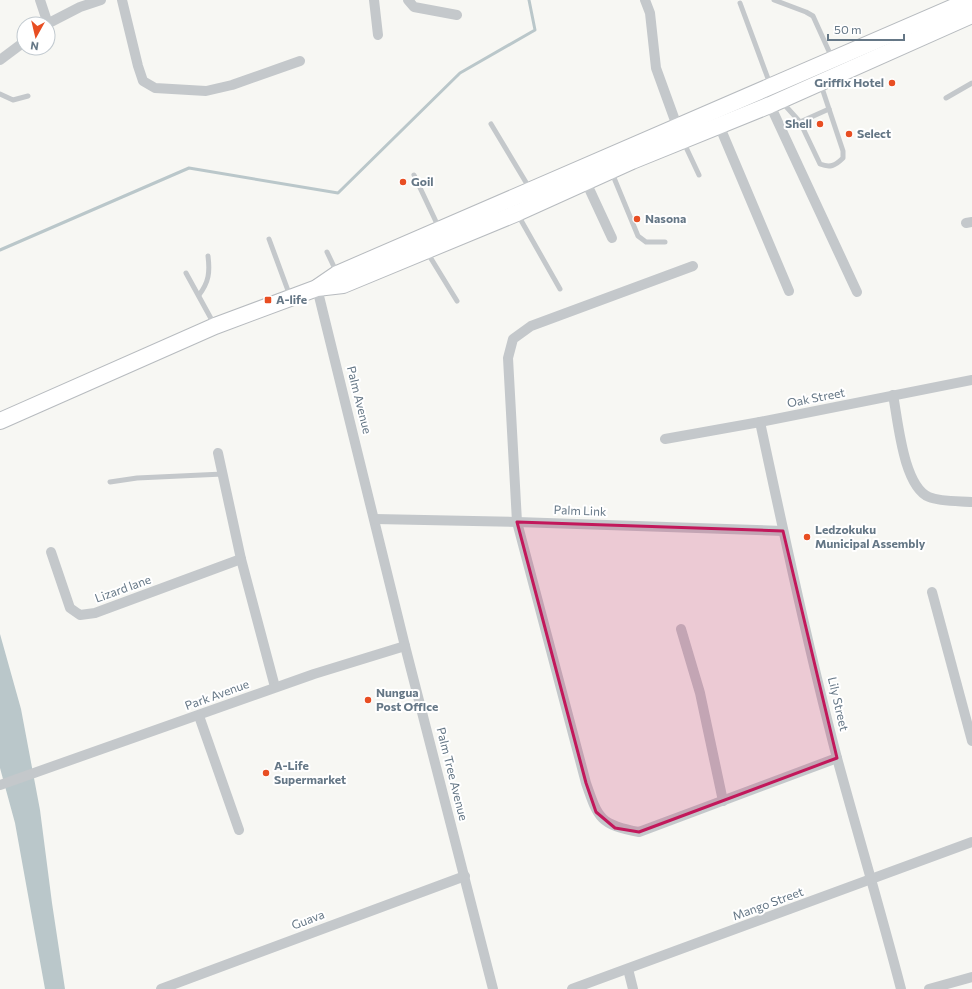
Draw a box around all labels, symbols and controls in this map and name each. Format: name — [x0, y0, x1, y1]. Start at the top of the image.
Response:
north arrow — [16, 16, 56, 56]
scale bar — [828, 16, 904, 42]
text: 50 m — [834, 22, 862, 36]
text: N — [30, 39, 40, 53]
place label: Griffix Hotel — [814, 75, 884, 89]
marker: Griffix Hotel — [887, 78, 897, 88]
place label: Shell — [785, 116, 812, 130]
marker: Shell — [815, 119, 825, 129]
place label: Select — [857, 126, 891, 140]
marker: Select — [844, 129, 854, 139]
place label: Goil — [411, 174, 434, 188]
marker: Goil — [398, 177, 408, 187]
place label: Nasona — [645, 211, 686, 225]
marker: Nasona — [632, 214, 642, 224]
place label: A-life — [276, 292, 307, 306]
marker: A-life — [263, 295, 273, 305]
street label: Palm Avenue — [345, 364, 375, 435]
street label: Oak Street — [786, 385, 846, 410]
street label: Palm Link — [553, 502, 607, 518]
place label: Ledzokuku Municipal Assembly — [815, 522, 926, 550]
marker: Ledzokuku Municipal Assembly — [802, 532, 812, 542]
street label: Lizard lane — [93, 571, 153, 605]
street label: Lily Street — [826, 675, 852, 732]
street label: Park Avenue — [183, 676, 251, 712]
place label: Nungua Post Office — [376, 685, 438, 713]
marker: Nungua Post Office — [363, 695, 373, 705]
street label: Palm Tree Avenue — [435, 726, 471, 822]
place label: A-Life Supermarket — [274, 758, 346, 786]
marker: A-Life Supermarket — [261, 768, 271, 778]
street label: Mango Street — [730, 884, 805, 922]
street label: Guava — [289, 906, 326, 932]

